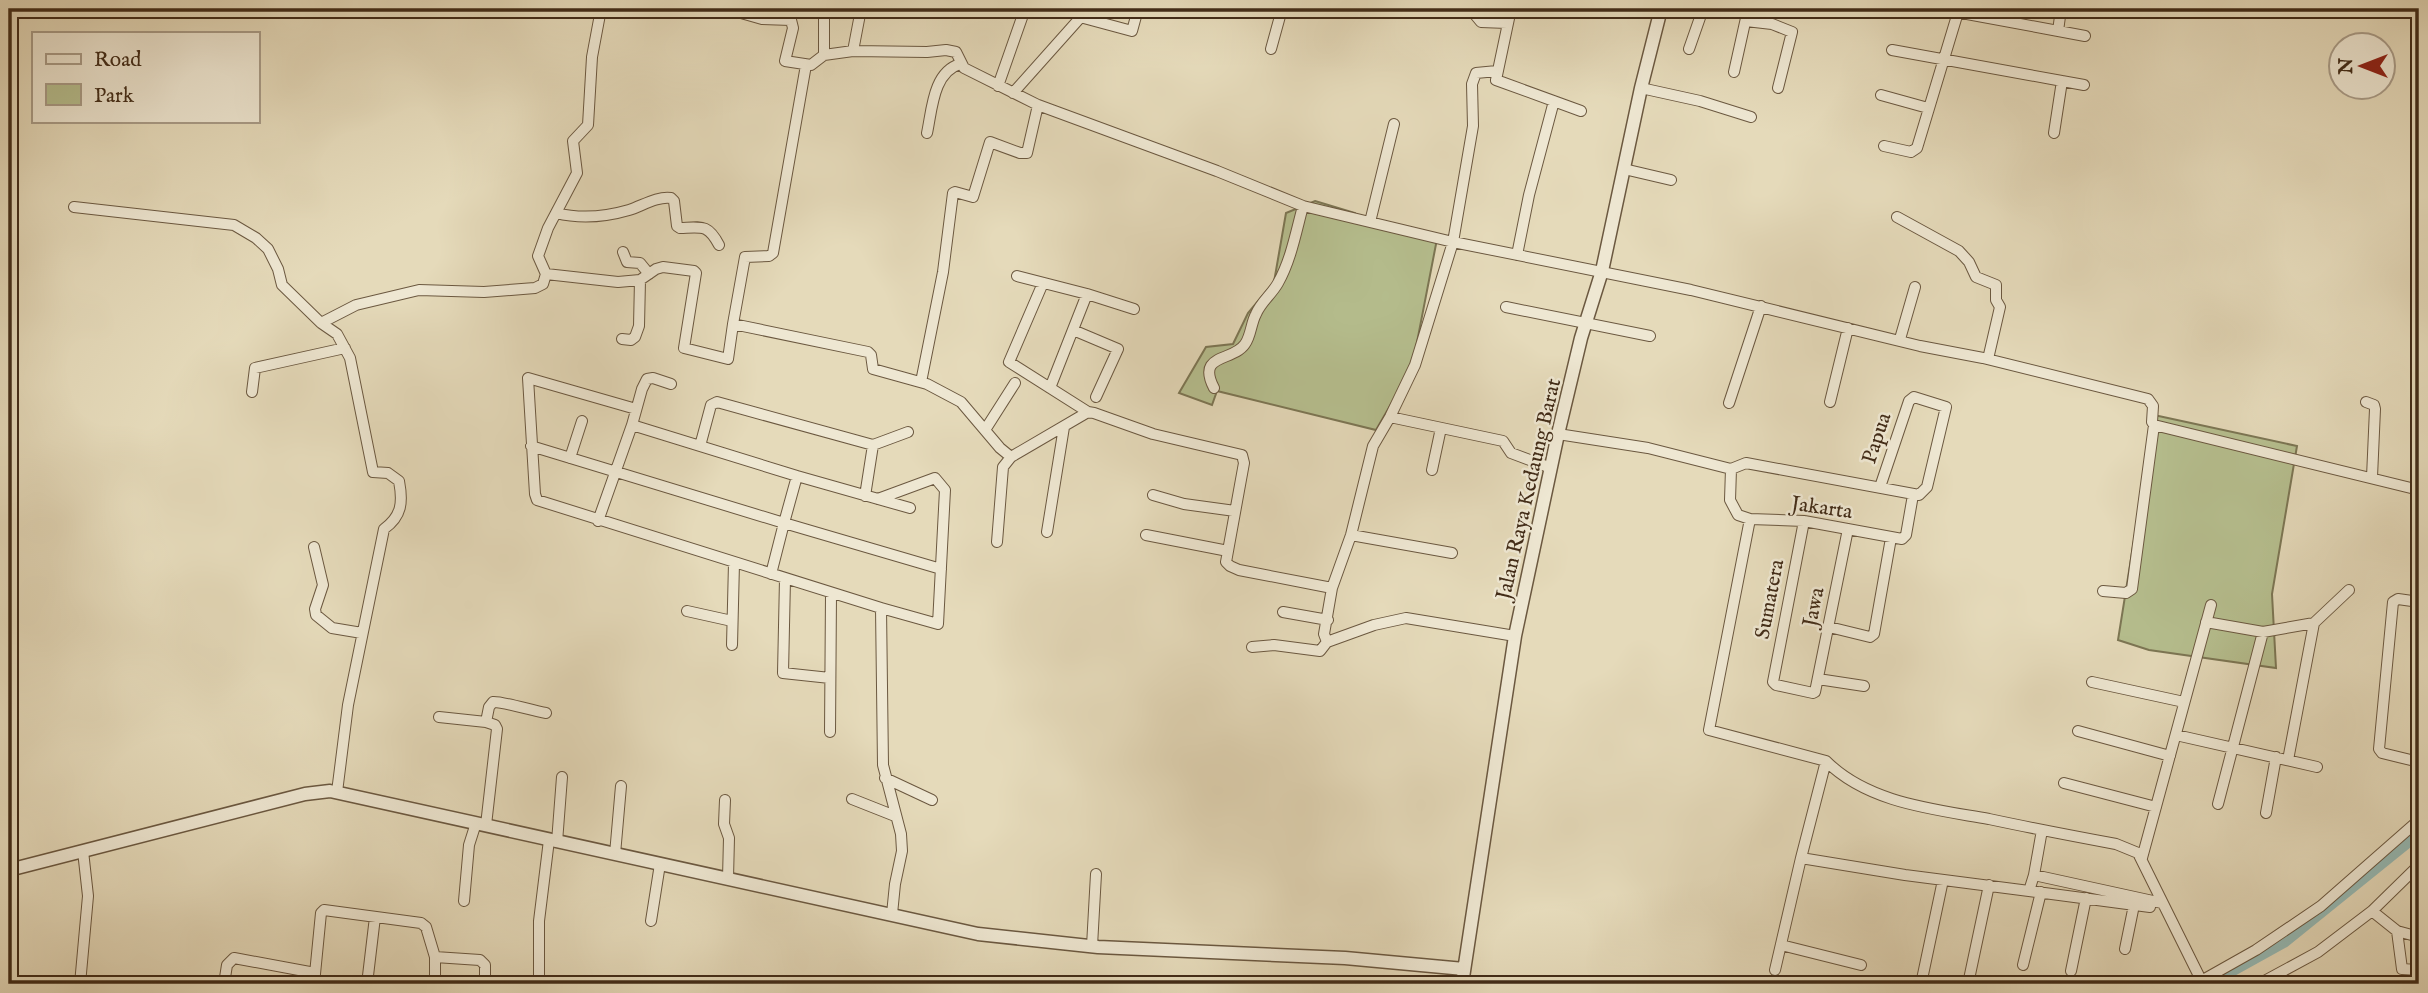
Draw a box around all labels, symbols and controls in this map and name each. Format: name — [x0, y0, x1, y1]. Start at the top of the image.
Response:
legend — [32, 32, 259, 122]
north arrow — [2326, 32, 2396, 102]
text: Road — [94, 47, 142, 74]
text: N — [2335, 57, 2359, 75]
text: Park — [94, 83, 135, 110]
street label: Jalan Raya Kedaung Barat — [1490, 376, 1568, 605]
street label: Papua — [1857, 409, 1899, 468]
street label: Jakarta — [1788, 491, 1855, 526]
street label: Sumatera — [1750, 556, 1792, 641]
street label: Jawa — [1797, 584, 1832, 631]

